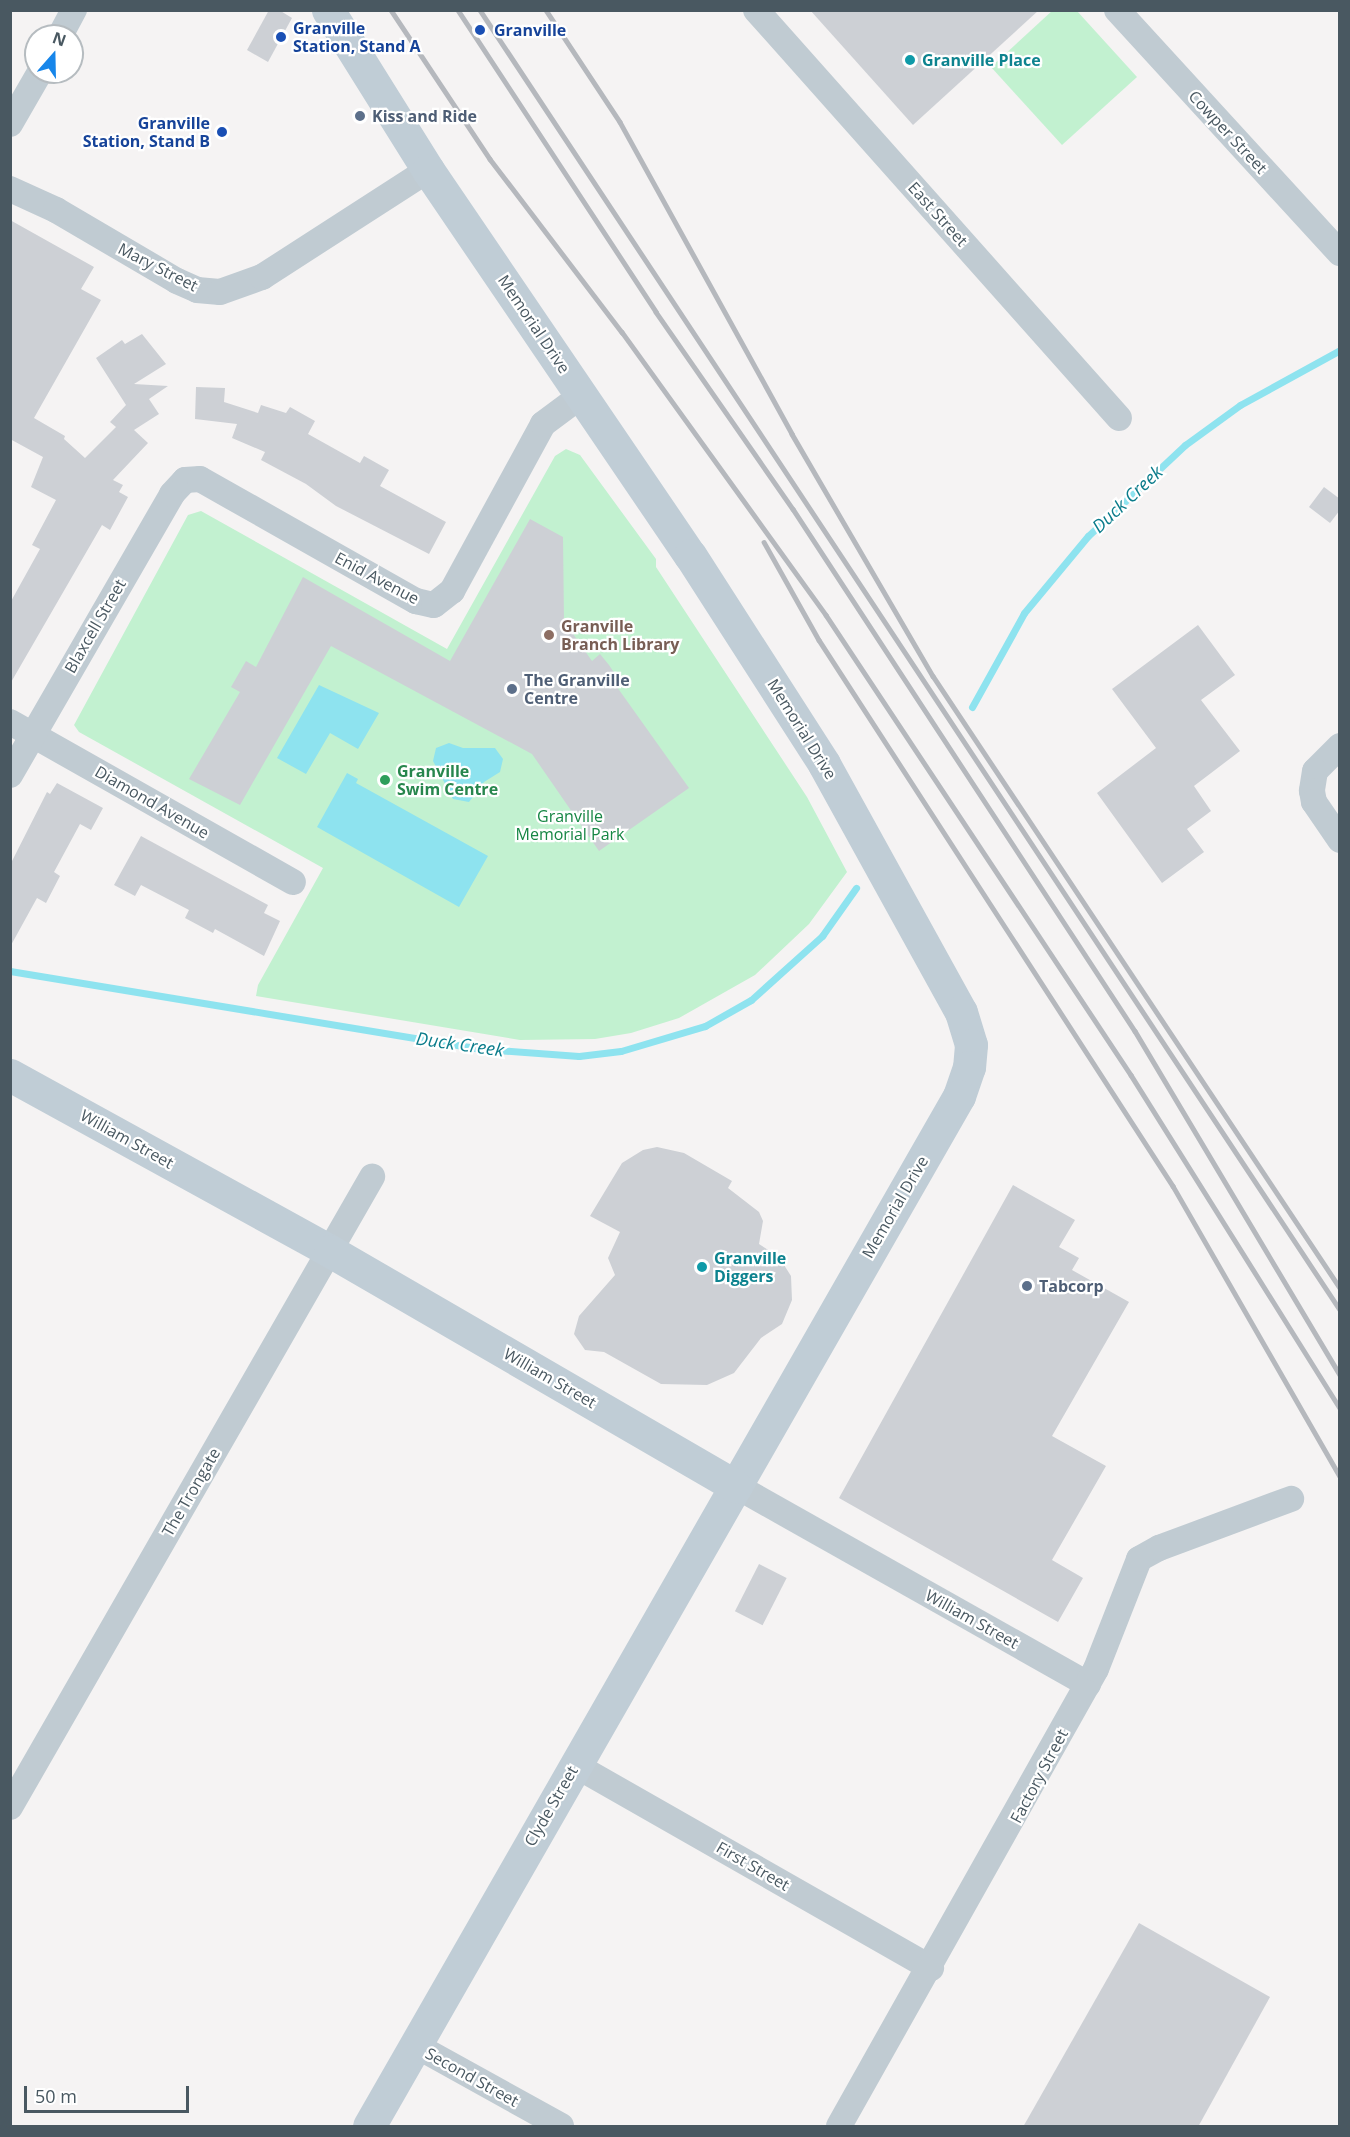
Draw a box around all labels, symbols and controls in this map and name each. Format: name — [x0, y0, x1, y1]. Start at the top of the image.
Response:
place label: Granville Station, Stand A — [293, 18, 421, 56]
place label: Granville — [494, 20, 566, 40]
marker: Granville — [471, 21, 489, 39]
north arrow — [24, 24, 84, 84]
text: N — [50, 26, 69, 52]
marker: Granville Station, Stand A — [274, 30, 288, 44]
place label: Granville Place — [922, 50, 1041, 70]
marker: Granville Place — [903, 53, 917, 67]
street label: Cowper Street — [1185, 87, 1271, 177]
place label: Kiss and Ride — [372, 106, 477, 126]
marker: Kiss and Ride — [353, 109, 367, 123]
place label: Granville Station, Stand B — [83, 113, 210, 151]
marker: Granville Station, Stand B — [215, 125, 229, 139]
street label: East Street — [904, 178, 972, 250]
street label: Mary Street — [115, 239, 201, 295]
street label: Memorial Drive — [494, 271, 574, 377]
water label: Duck Creek — [1087, 461, 1167, 537]
street label: Enid Avenue — [332, 548, 422, 608]
street label: Blaxcell Street — [60, 576, 130, 676]
place label: Granville Branch Library — [561, 616, 679, 654]
marker: Granville Branch Library — [542, 628, 556, 642]
place label: The Granville Centre — [524, 670, 630, 708]
street label: Memorial Drive — [763, 675, 841, 783]
marker: The Granville Centre — [505, 682, 519, 696]
place label: Granville Swim Centre — [397, 761, 498, 799]
street label: Diamond Avenue — [92, 762, 212, 842]
marker: Granville Swim Centre — [378, 773, 392, 787]
park label: Granville Memorial Park — [516, 806, 624, 844]
water label: Duck Creek — [415, 1027, 505, 1061]
street label: William Street — [77, 1106, 177, 1172]
street label: Memorial Drive — [858, 1153, 932, 1261]
place label: Granville Diggers — [714, 1248, 786, 1286]
marker: Granville Diggers — [695, 1260, 709, 1274]
place label: Tabcorp — [1039, 1276, 1104, 1296]
marker: Tabcorp — [1020, 1279, 1034, 1293]
street label: William Street — [500, 1344, 600, 1412]
street label: The Trongate — [158, 1444, 224, 1540]
street label: William Street — [922, 1586, 1022, 1652]
street label: Factory Street — [1006, 1726, 1072, 1826]
street label: Clyde Street — [520, 1762, 582, 1850]
street label: First Street — [713, 1837, 793, 1895]
street label: Second Street — [422, 2044, 522, 2110]
scale bar — [27, 2074, 192, 2112]
text: 50 m — [35, 2084, 77, 2108]

